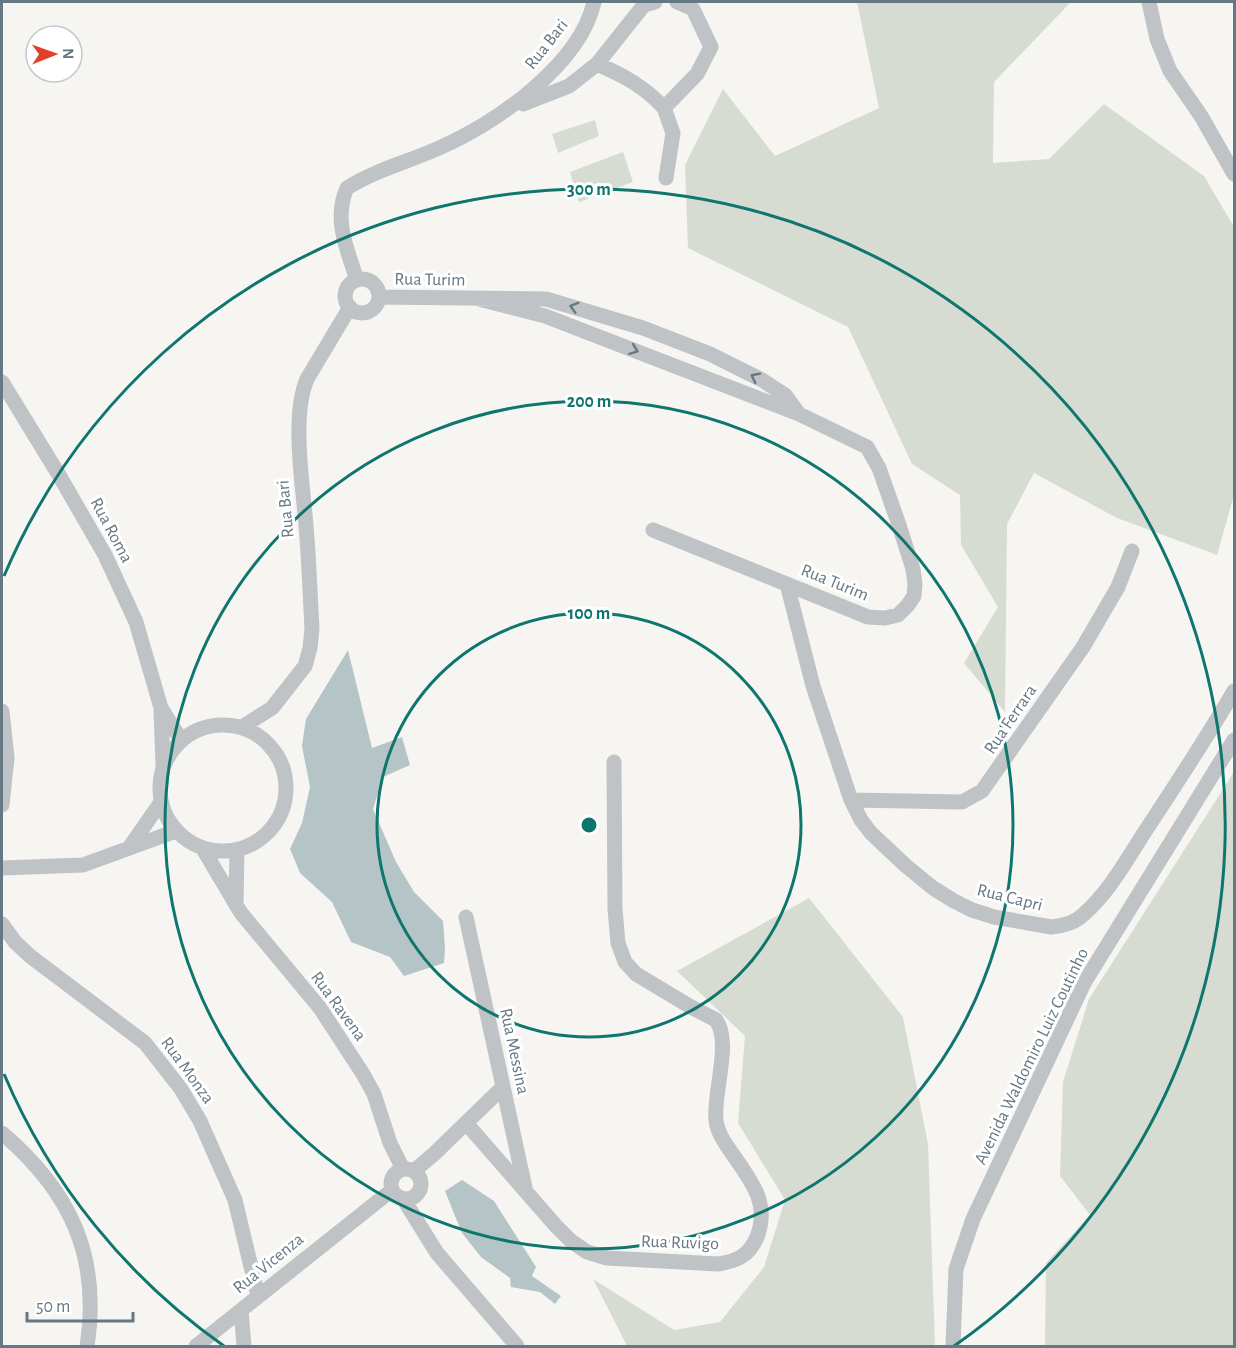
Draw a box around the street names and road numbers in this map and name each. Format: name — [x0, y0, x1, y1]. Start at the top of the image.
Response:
street label: Rua Bari — [522, 16, 572, 73]
street label: Rua Turim — [394, 270, 466, 290]
street label: Rua Bari — [274, 479, 297, 539]
street label: Rua Roma — [87, 495, 136, 566]
street label: Rua Turim — [798, 561, 871, 605]
street label: Rua Ferrara — [981, 682, 1040, 757]
street label: Rua Capri — [975, 881, 1044, 915]
street label: Avenida Waldomiro Luiz Coutinho — [972, 945, 1092, 1167]
street label: Rua Ravena — [307, 969, 369, 1045]
street label: Rua Messina — [496, 1007, 532, 1096]
street label: Rua Monza — [157, 1034, 217, 1107]
street label: Rua Vicenza — [230, 1230, 307, 1297]
street label: Rua Ruvigo — [641, 1233, 720, 1253]

